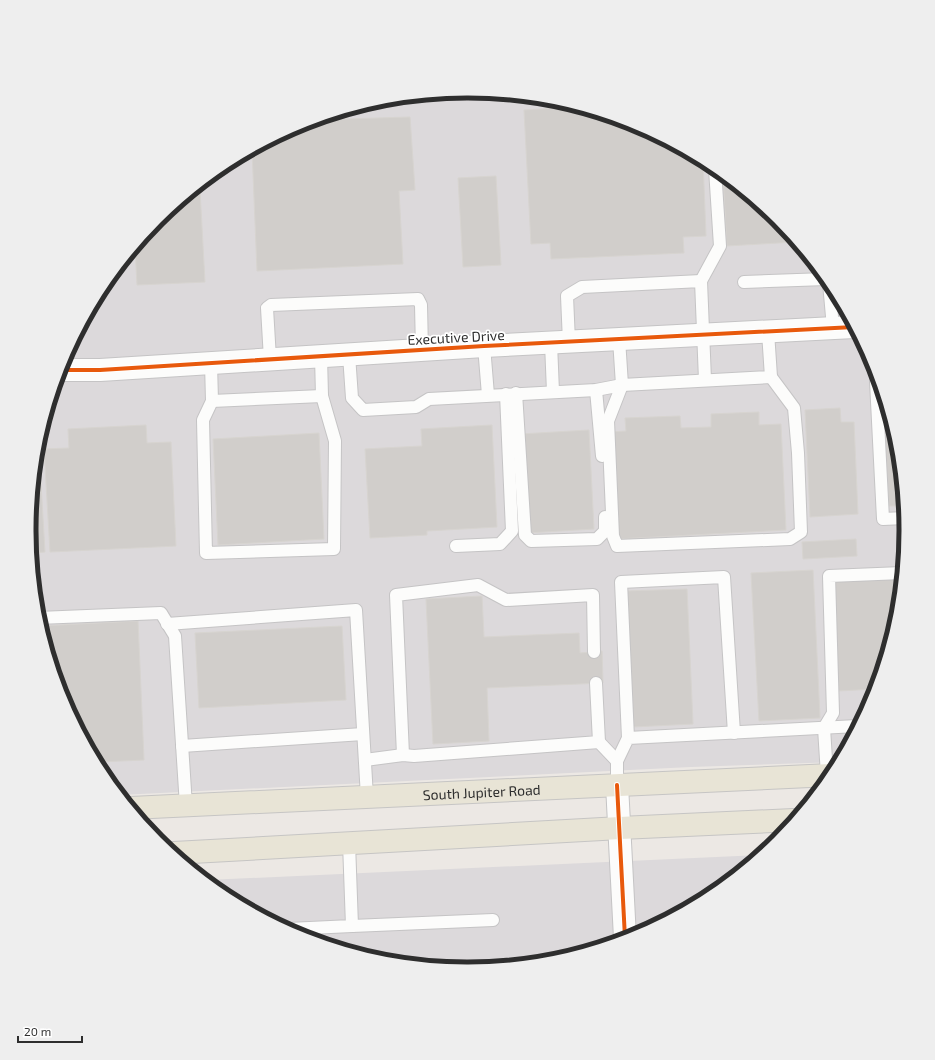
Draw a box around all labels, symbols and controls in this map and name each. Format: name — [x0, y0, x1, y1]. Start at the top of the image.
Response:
street label: Executive Drive — [407, 326, 505, 348]
street label: South Jupiter Road — [422, 780, 541, 803]
scale bar — [18, 1018, 82, 1044]
text: 20 m — [24, 1024, 51, 1038]

